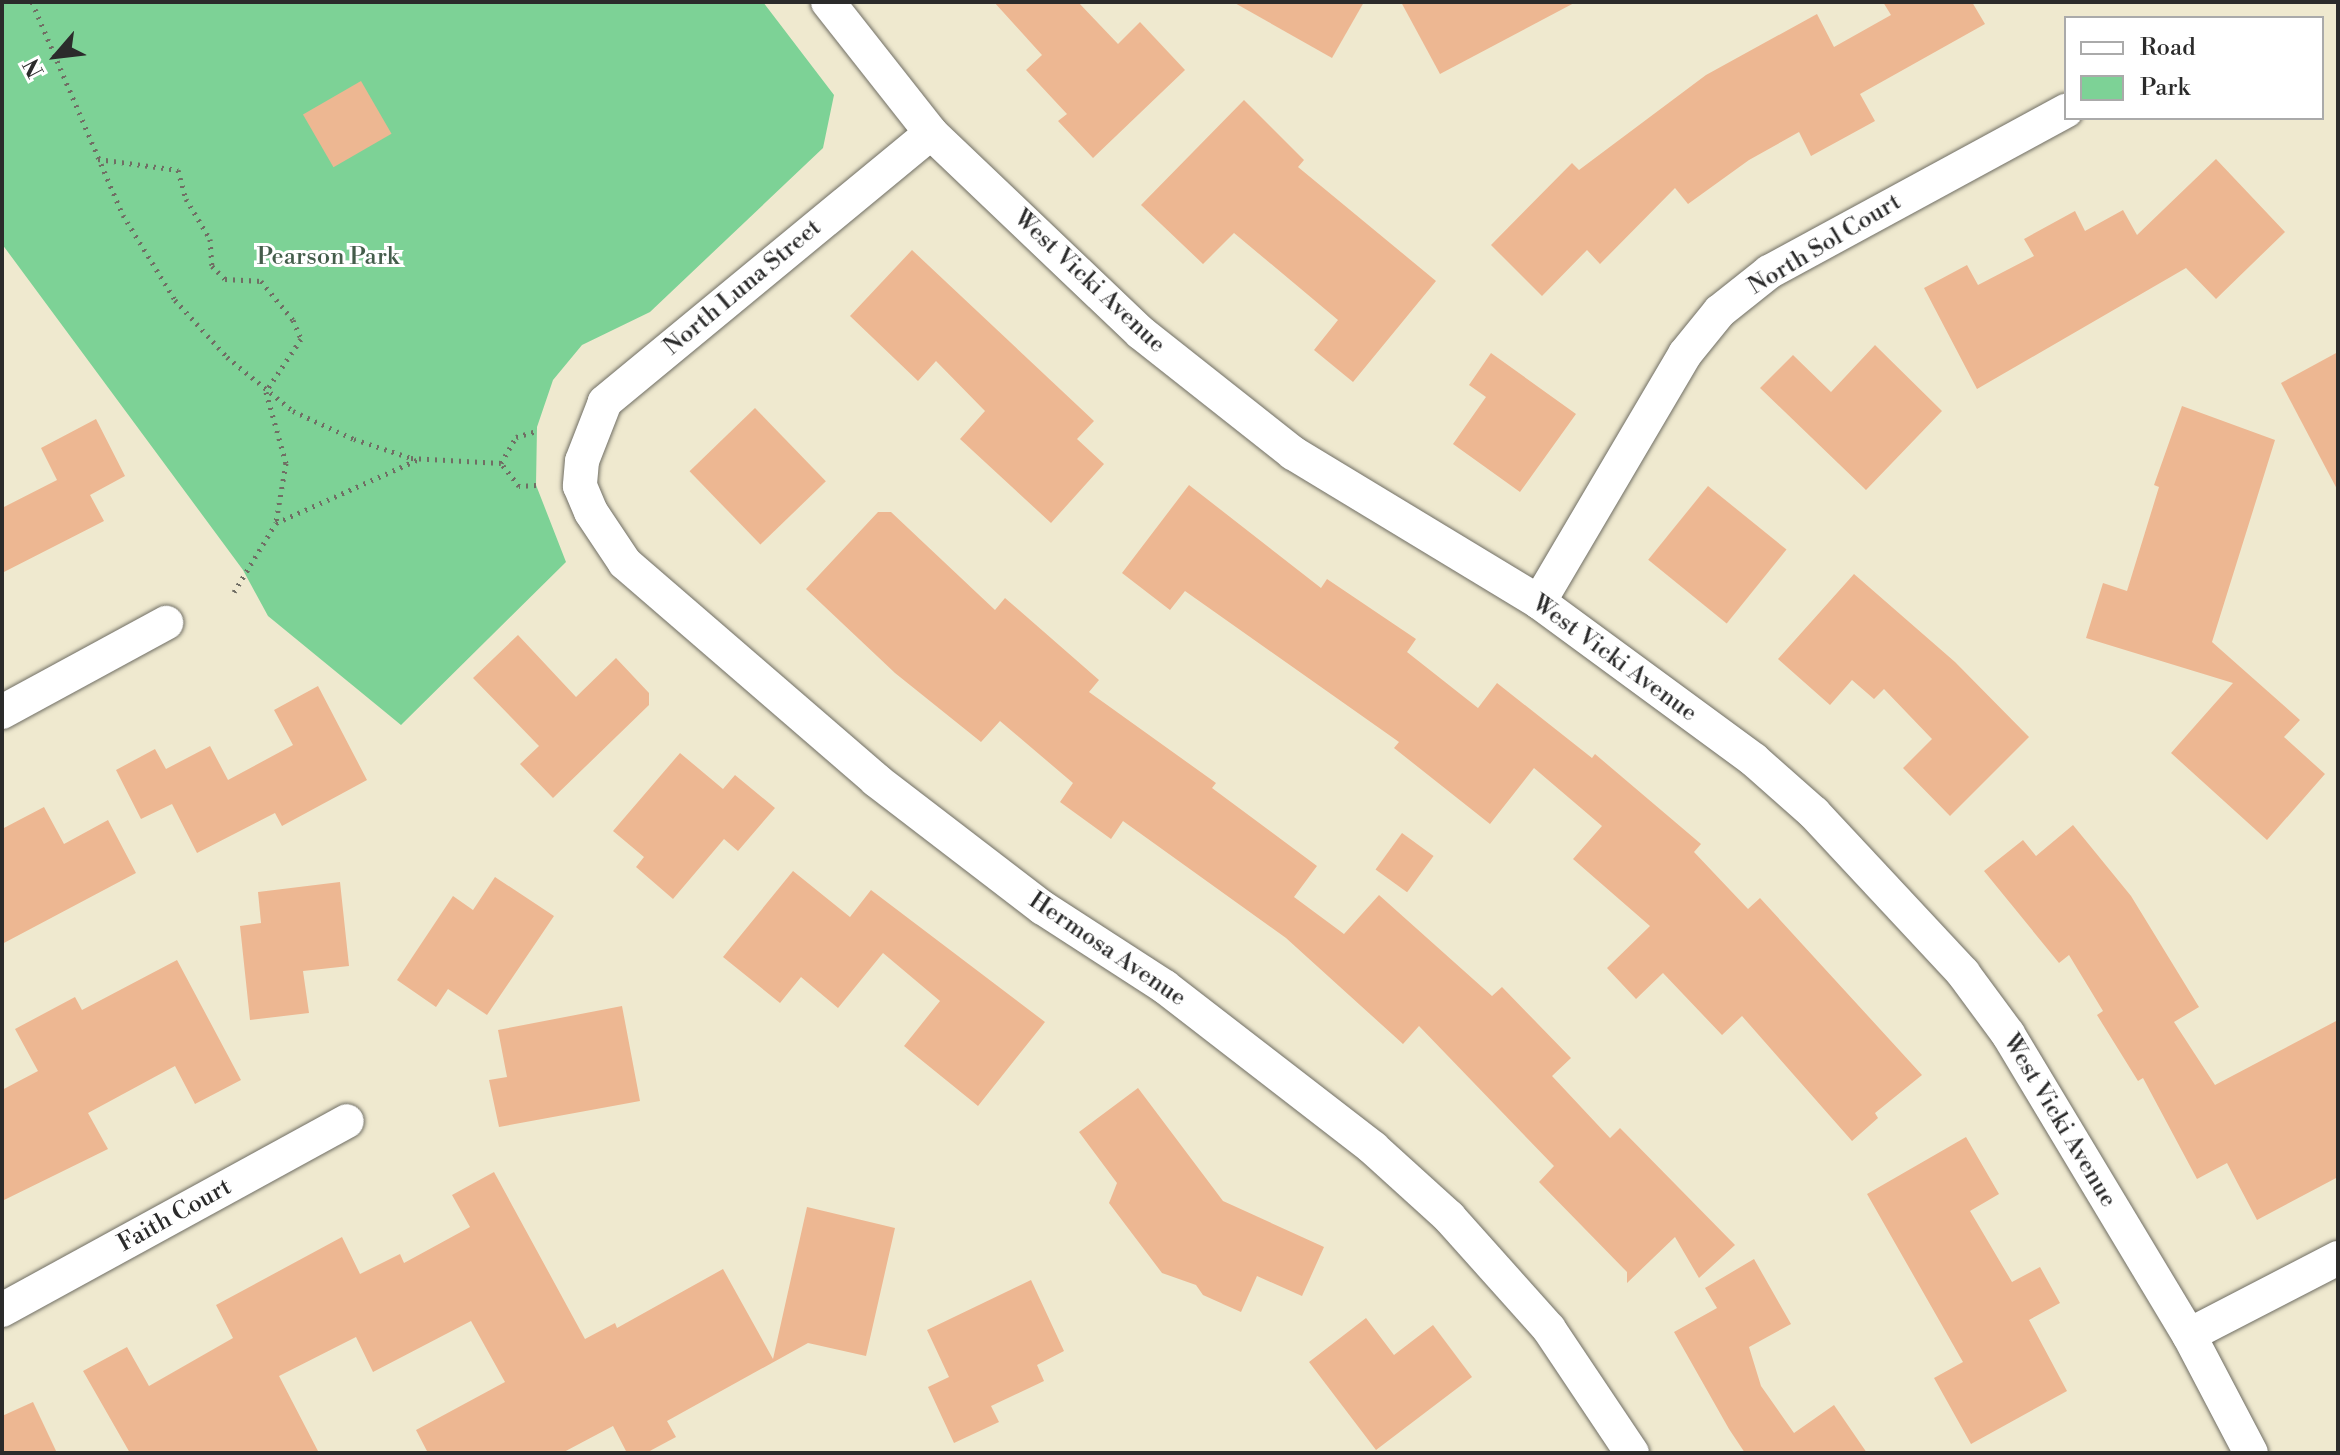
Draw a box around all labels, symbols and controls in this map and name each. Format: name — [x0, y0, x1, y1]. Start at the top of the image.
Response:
north arrow — [16, 16, 96, 96]
legend — [2064, 16, 2324, 120]
text: Road — [2140, 33, 2196, 63]
text: N — [18, 53, 50, 82]
text: Park — [2140, 73, 2190, 103]
street label: North Sol Court — [1744, 188, 1906, 302]
street label: West Vicki Avenue — [1007, 204, 1171, 360]
street label: North Luna Street — [659, 214, 827, 362]
park label: Pearson Park — [257, 244, 399, 272]
street label: West Vicki Avenue — [1526, 590, 1702, 728]
street label: Hermosa Avenue — [1023, 887, 1191, 1013]
street label: West Vicki Avenue — [1996, 1029, 2122, 1213]
street label: Faith Court — [113, 1173, 237, 1259]

